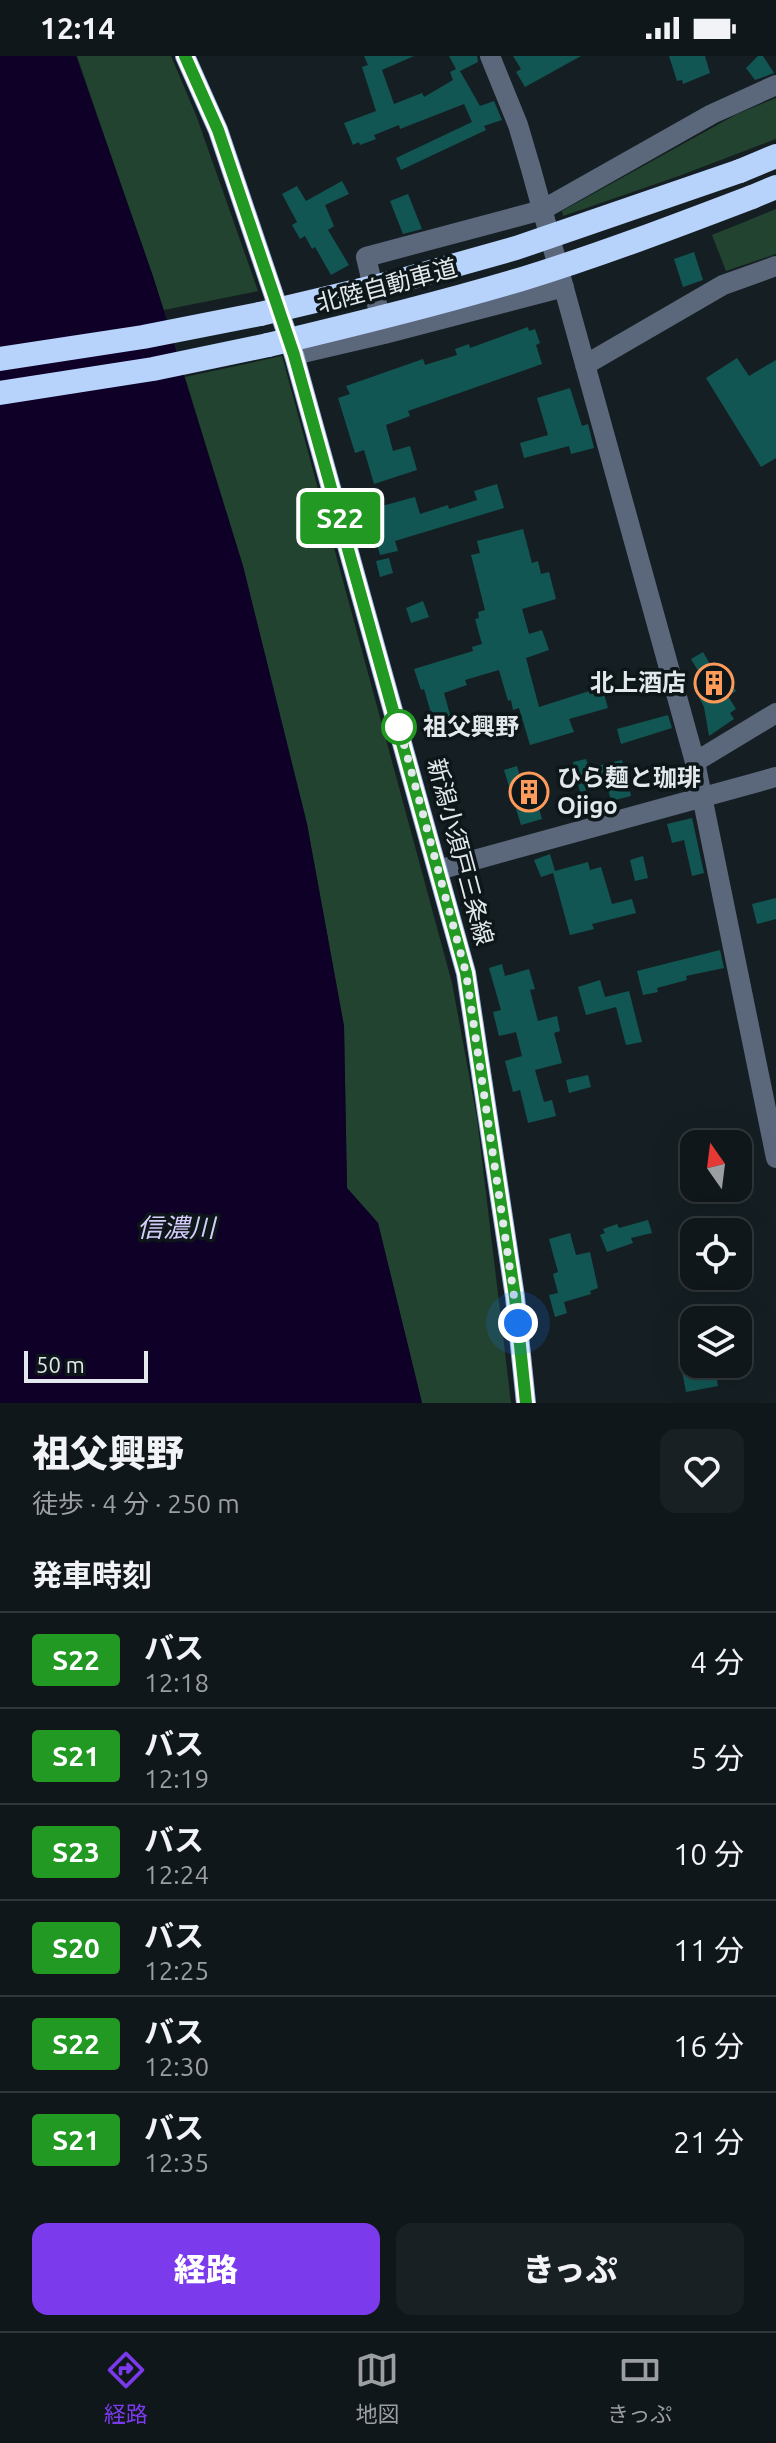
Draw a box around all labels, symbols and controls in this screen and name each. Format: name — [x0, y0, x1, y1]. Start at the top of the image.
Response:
text: 12:14 — [40, 11, 115, 45]
street label: 北陸自動車道 — [314, 254, 460, 317]
line badge: S22 — [294, 492, 386, 544]
text: S22 — [316, 502, 364, 533]
building icon: 北上酒店 — [693, 662, 735, 704]
place label: 北上酒店 — [590, 669, 686, 696]
marker: 祖父興野 — [382, 710, 416, 744]
place label: 祖父興野 — [423, 713, 519, 740]
street label: 新潟小須戸三条線 — [423, 756, 498, 948]
place label: ひら麺と珈琲 Ojigo — [557, 764, 701, 819]
building icon: ひら麺と珈琲 Ojigo — [508, 771, 550, 813]
north arrow — [680, 1130, 752, 1202]
map controls — [680, 1130, 752, 1378]
water label: 信濃川 — [137, 1213, 218, 1242]
button: locate — [680, 1218, 752, 1290]
your location — [498, 1303, 538, 1343]
button: layers — [680, 1306, 752, 1378]
scale bar — [24, 1347, 148, 1383]
text: 50 m — [36, 1352, 85, 1377]
button: heart — [660, 1429, 744, 1513]
text: 祖父興野 — [32, 1432, 184, 1474]
text: 徒歩 · 4 分 · 250 m — [32, 1489, 240, 1518]
text: 発車時刻 — [32, 1558, 152, 1592]
text: バス — [144, 1631, 204, 1665]
text: S22 — [52, 1644, 100, 1675]
text: 4 分 — [690, 1645, 744, 1679]
text: 12:18 — [144, 1668, 209, 1697]
text: バス — [144, 1727, 204, 1761]
text: S21 — [52, 1740, 100, 1771]
text: 5 分 — [690, 1741, 744, 1775]
text: 12:19 — [144, 1764, 209, 1793]
text: バス — [144, 1823, 204, 1857]
text: S23 — [52, 1836, 100, 1867]
text: 10 分 — [673, 1837, 744, 1871]
text: 12:24 — [144, 1860, 209, 1889]
text: バス — [144, 1919, 204, 1953]
text: S20 — [52, 1932, 100, 1963]
text: 11 分 — [673, 1933, 744, 1967]
text: 12:25 — [144, 1956, 209, 1985]
text: バス — [144, 2015, 204, 2049]
text: S22 — [52, 2028, 100, 2059]
text: 16 分 — [673, 2029, 744, 2063]
text: 12:30 — [144, 2052, 209, 2081]
text: バス — [144, 2111, 204, 2145]
text: S21 — [52, 2124, 100, 2155]
text: 21 分 — [673, 2125, 744, 2159]
text: 12:35 — [144, 2148, 209, 2177]
button: 経路 — [32, 2223, 380, 2315]
button: きっぷ — [396, 2223, 744, 2315]
tab: 経路 — [104, 2348, 148, 2428]
tab: 地図 — [355, 2348, 399, 2428]
tab: きっぷ — [607, 2348, 672, 2428]

